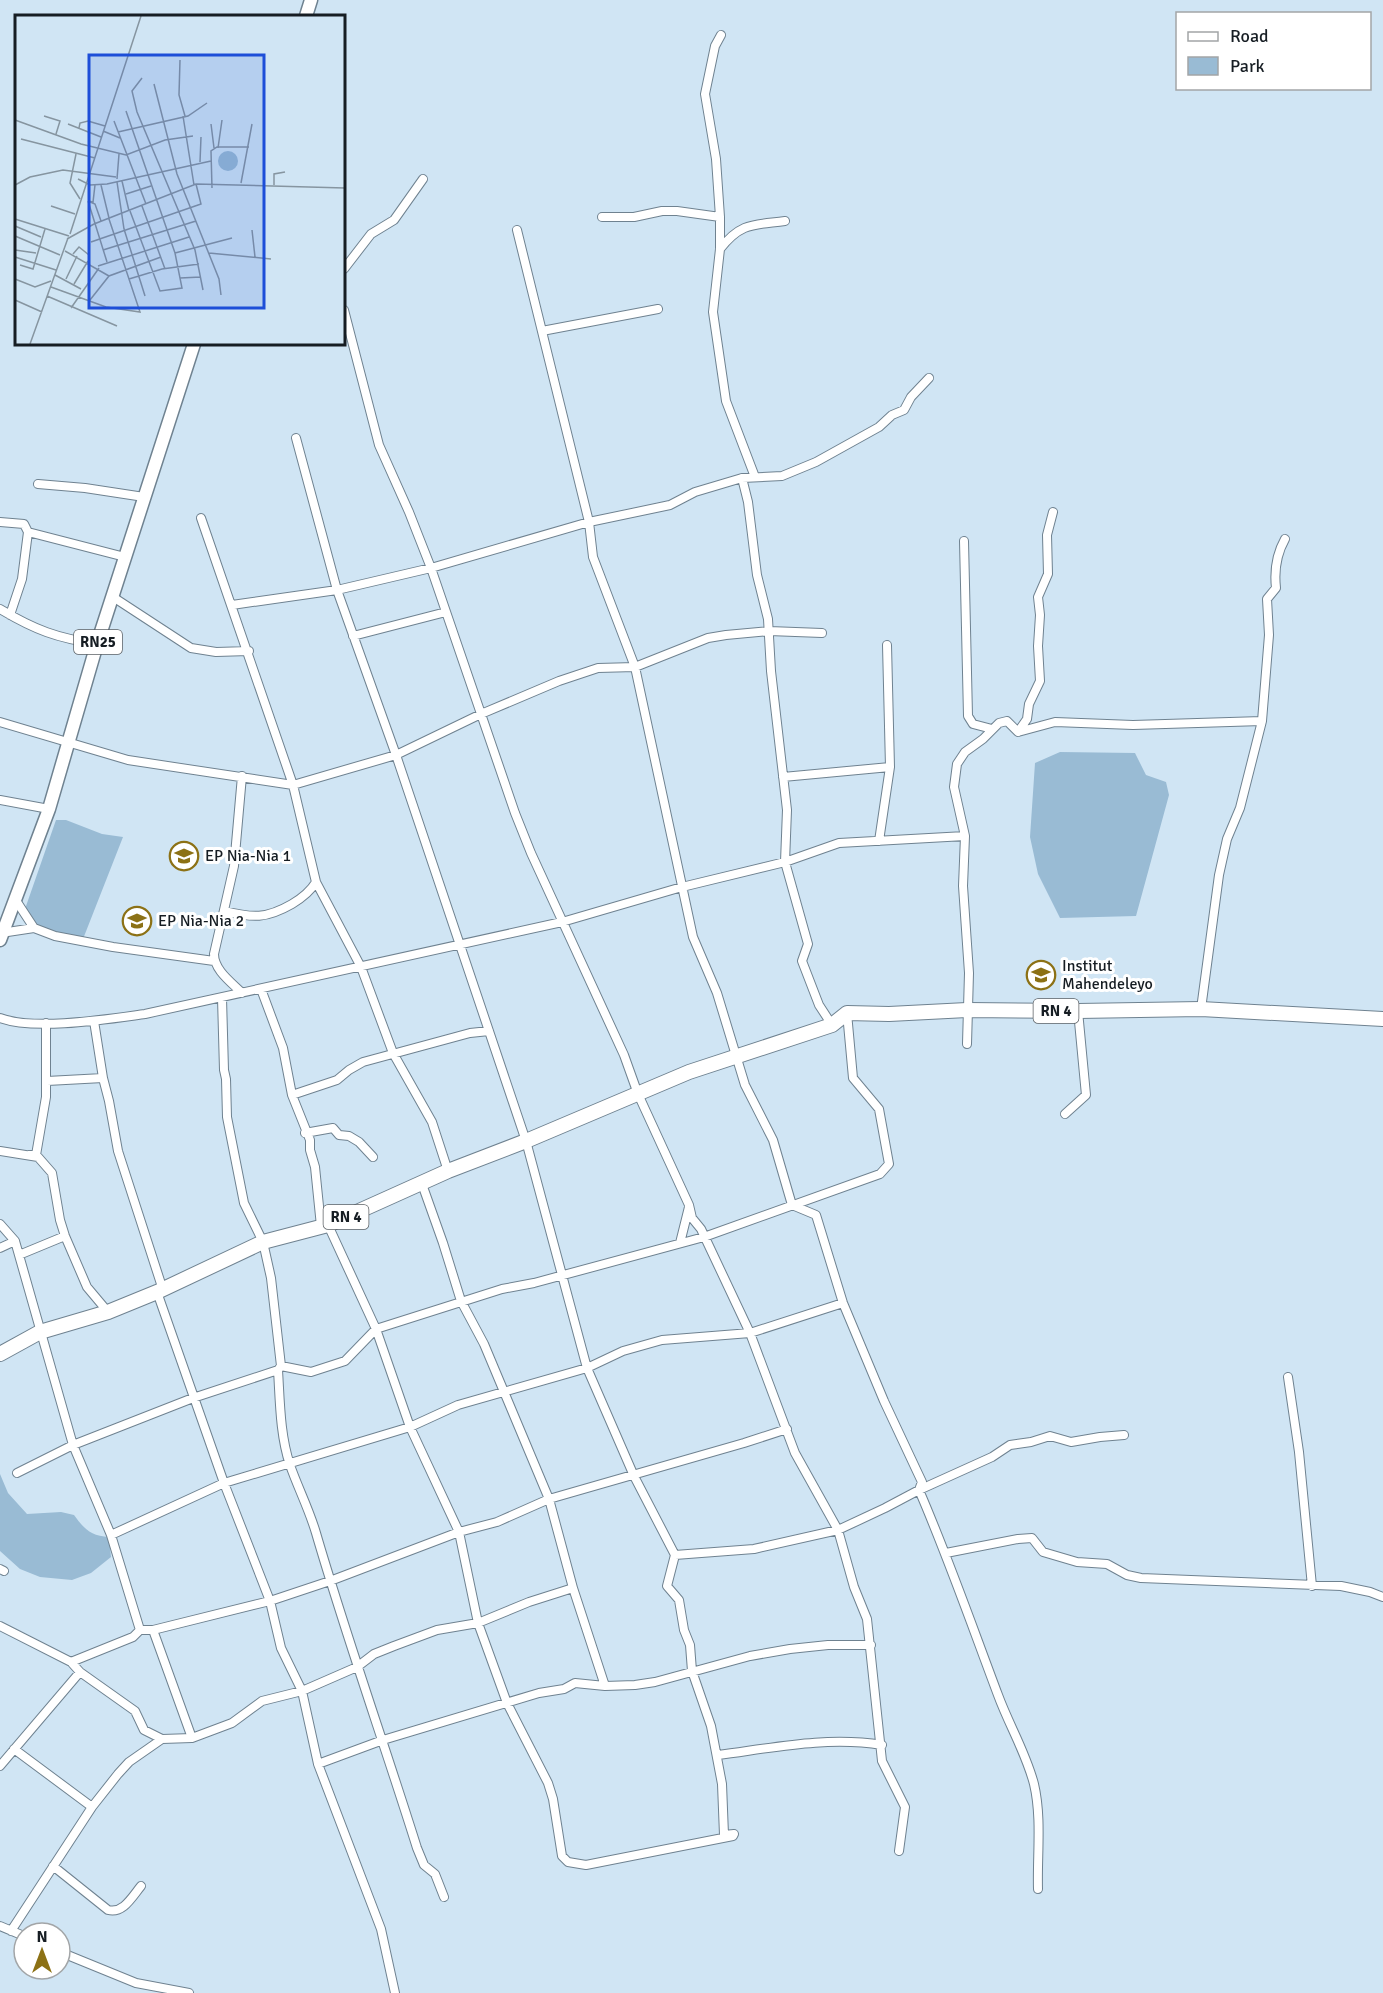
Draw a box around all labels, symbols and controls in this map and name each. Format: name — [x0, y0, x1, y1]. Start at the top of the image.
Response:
legend — [1176, 12, 1371, 90]
inset map — [15, 15, 345, 345]
text: Road — [1230, 25, 1269, 47]
text: Park — [1230, 55, 1265, 77]
road number: RN25 — [74, 630, 122, 654]
school or university icon: EP Nia-Nia 1 — [168, 840, 200, 872]
place label: EP Nia-Nia 1 — [205, 846, 291, 866]
school or university icon: EP Nia-Nia 2 — [121, 905, 153, 937]
place label: EP Nia-Nia 2 — [158, 911, 244, 931]
place label: Institut Mahendeleyo — [1062, 956, 1153, 994]
school or university icon: Institut Mahendeleyo — [1025, 959, 1057, 991]
road number: RN 4 — [1034, 999, 1078, 1023]
road number: RN 4 — [324, 1205, 368, 1229]
north arrow — [12, 1921, 72, 1981]
text: N — [36, 1927, 48, 1947]

